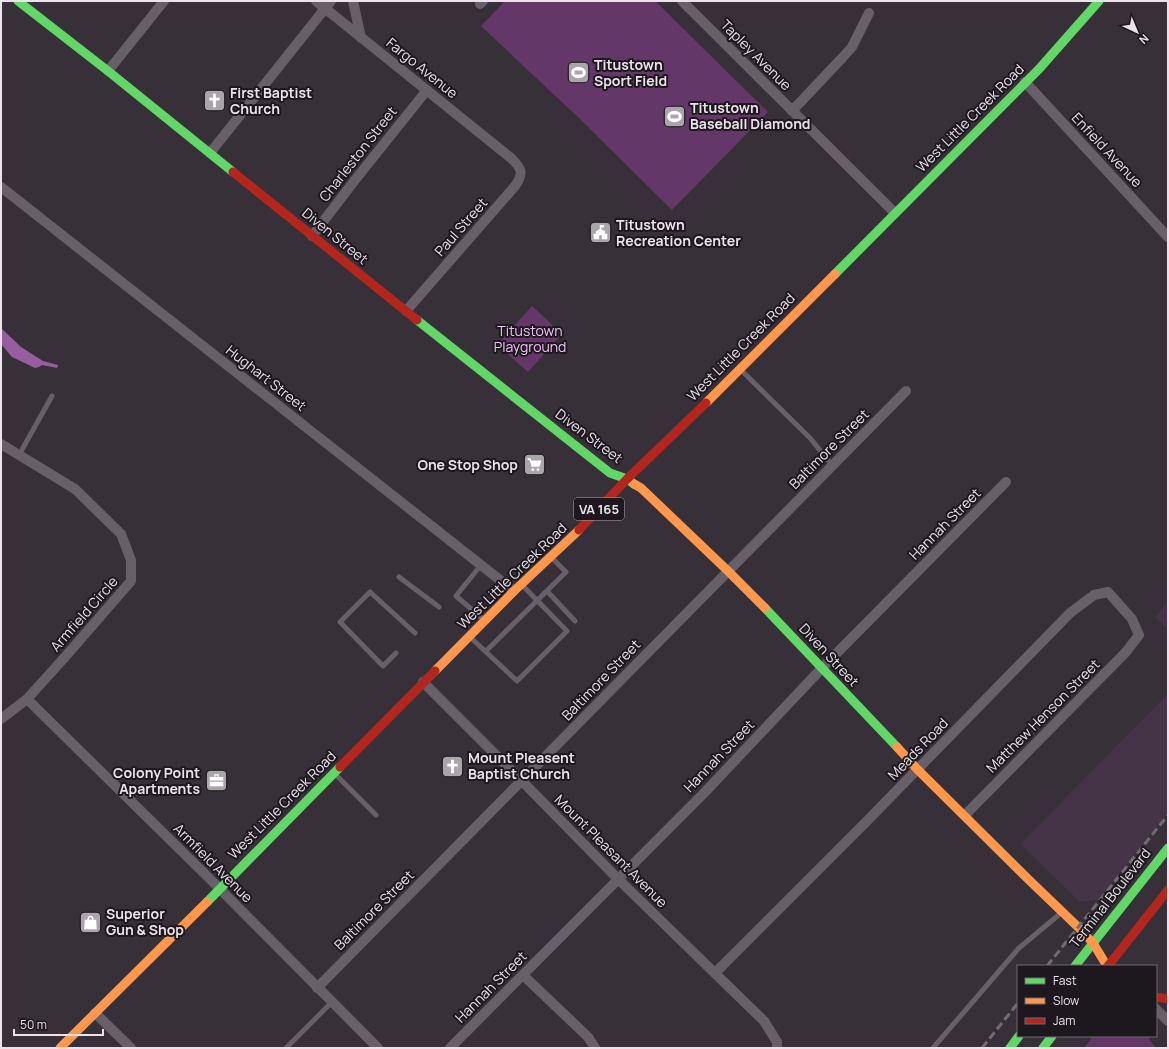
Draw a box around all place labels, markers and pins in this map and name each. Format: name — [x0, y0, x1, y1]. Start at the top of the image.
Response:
place label: Titustown Sport Field — [594, 55, 667, 90]
sports icon: Titustown Sport Field — [565, 60, 591, 86]
place label: First Baptist Church — [230, 83, 312, 118]
church icon: First Baptist Church — [201, 88, 227, 114]
place label: Titustown Baseball Diamond — [690, 98, 810, 133]
sports icon: Titustown Baseball Diamond — [661, 103, 687, 129]
place label: Titustown Recreation Center — [616, 215, 741, 250]
public building icon: Titustown Recreation Center — [587, 220, 613, 246]
supermarket icon: One Stop Shop — [521, 452, 547, 478]
place label: One Stop Shop — [417, 455, 518, 474]
place label: Mount Pleasent Baptist Church — [468, 748, 575, 783]
church icon: Mount Pleasent Baptist Church — [439, 753, 465, 779]
place label: Colony Point Apartments — [113, 763, 200, 798]
office icon: Colony Point Apartments — [203, 768, 229, 794]
place label: Superior Gun & Shop — [106, 904, 184, 939]
shop icon: Superior Gun & Shop — [77, 909, 103, 935]

